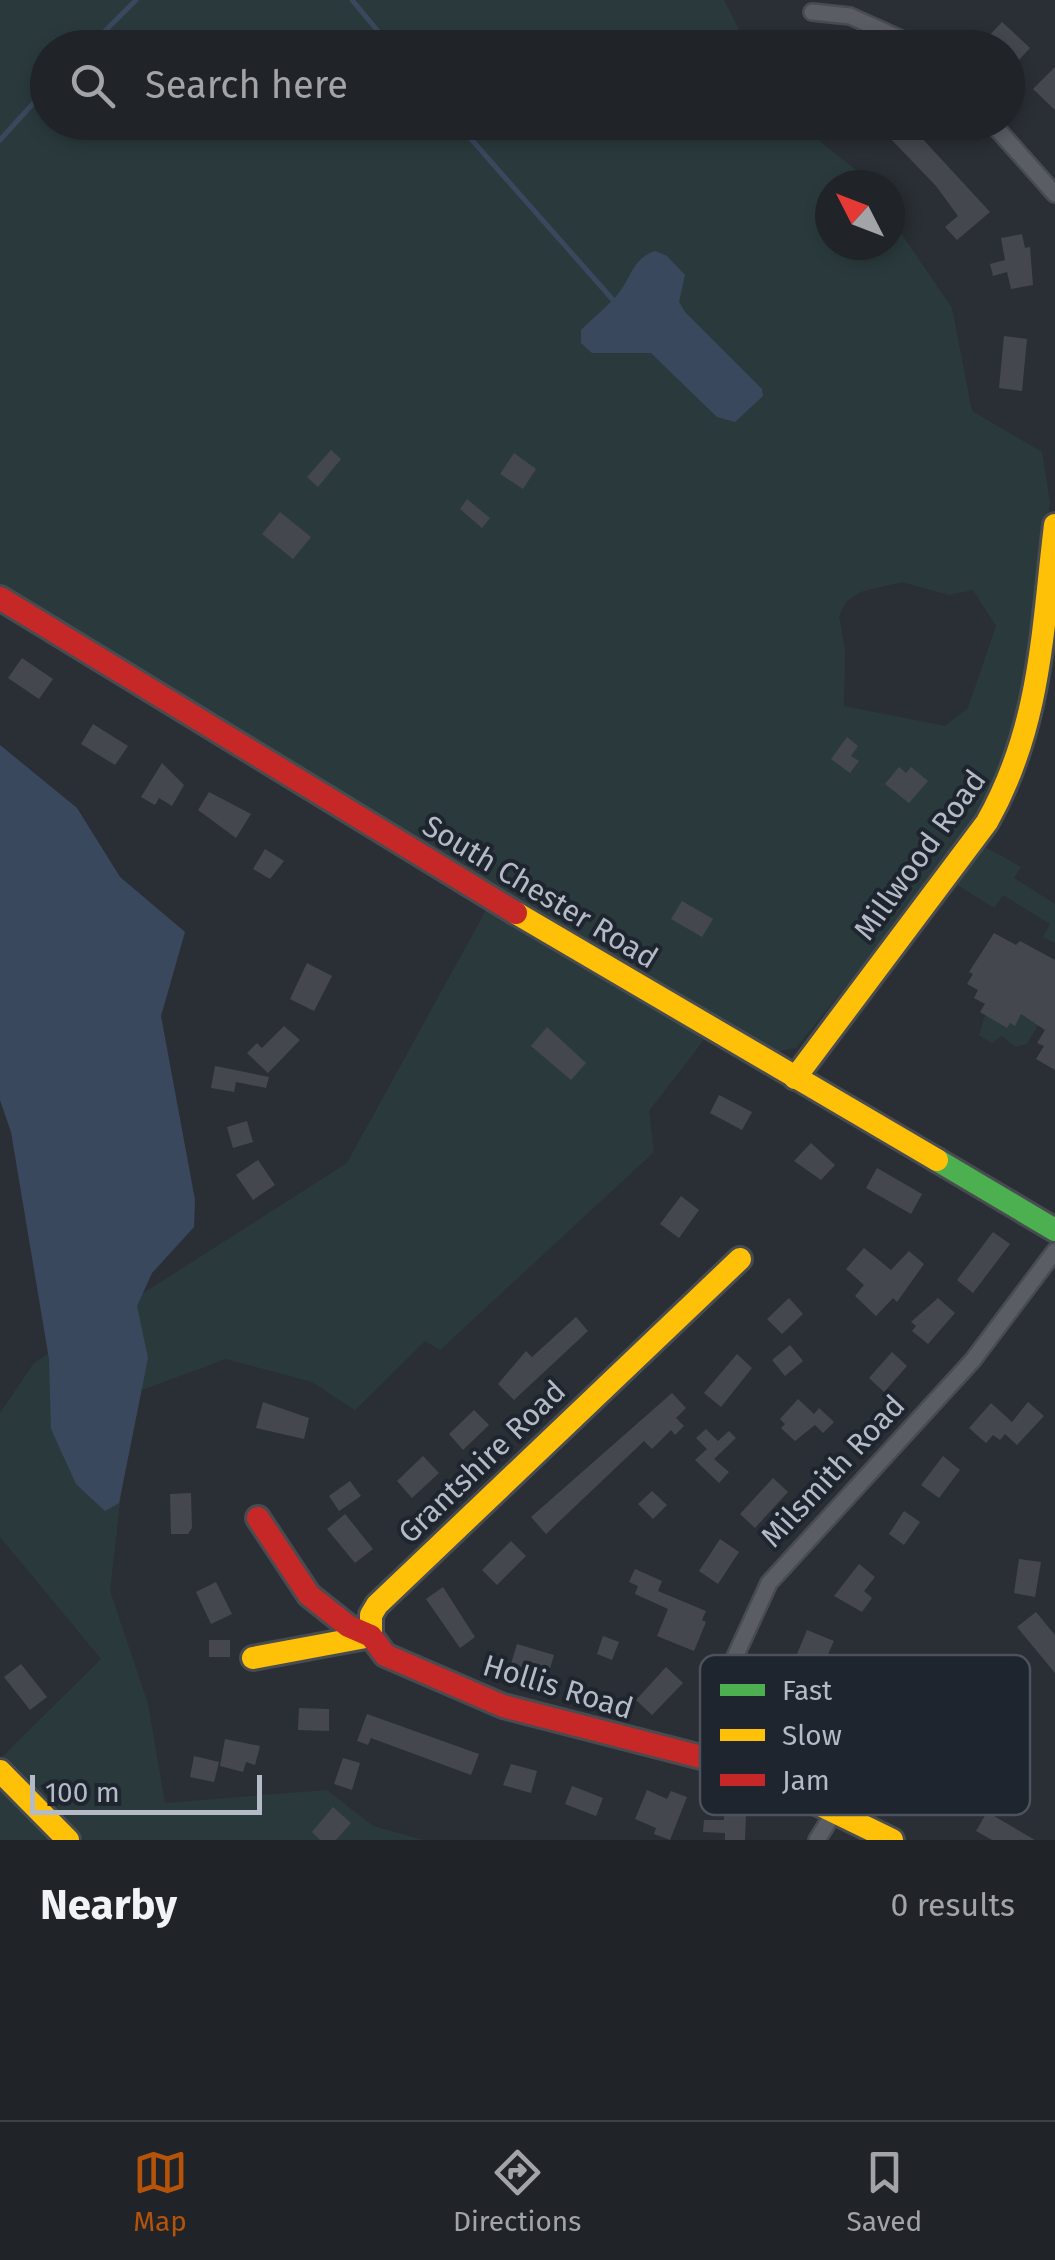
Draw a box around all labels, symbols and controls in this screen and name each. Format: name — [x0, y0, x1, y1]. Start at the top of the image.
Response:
search box — [30, 30, 1025, 140]
icon: search — [65, 58, 120, 113]
text: Search here — [145, 62, 348, 108]
north arrow — [815, 170, 905, 260]
street label: Millwood Road — [846, 763, 994, 947]
street label: South Chester Road — [416, 808, 664, 976]
street label: Grantshire Road — [391, 1373, 573, 1551]
street label: Milsmith Road — [754, 1388, 912, 1554]
street label: Hollis Road — [479, 1647, 637, 1727]
legend — [700, 1655, 1030, 1815]
text: Fast — [782, 1674, 833, 1707]
text: Slow — [782, 1719, 842, 1752]
text: Jam — [782, 1764, 830, 1797]
scale bar — [30, 1770, 262, 1814]
text: 100 m — [45, 1776, 120, 1809]
text: Nearby — [40, 1880, 177, 1930]
text: 0 results — [890, 1886, 1015, 1924]
tab: Map — [133, 2145, 188, 2238]
tab: Directions — [453, 2145, 581, 2238]
tab: Saved — [847, 2145, 922, 2238]

